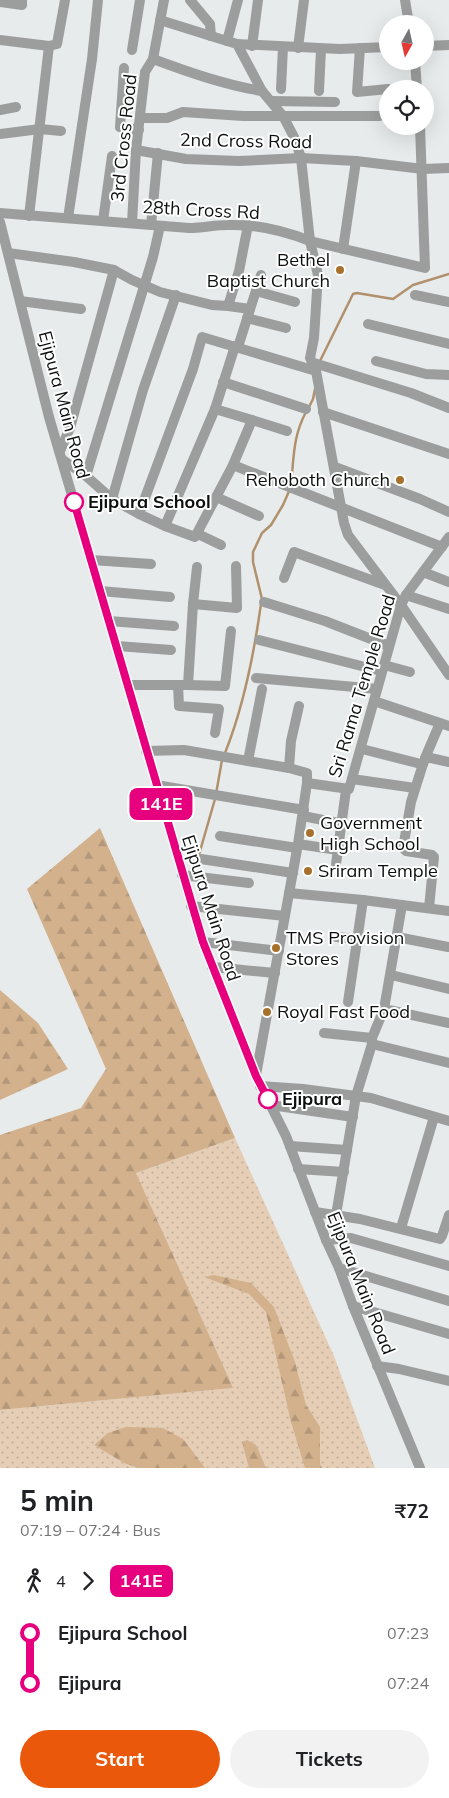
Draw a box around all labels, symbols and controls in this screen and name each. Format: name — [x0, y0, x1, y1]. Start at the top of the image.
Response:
north arrow — [379, 15, 434, 70]
map controls — [379, 15, 434, 135]
street label: 3rd Cross Road — [105, 73, 142, 203]
button: locate — [379, 80, 434, 135]
street label: 2nd Cross Road — [180, 128, 312, 153]
street label: 28th Cross Rd — [142, 195, 260, 224]
place label: Bethel Baptist Church — [207, 248, 330, 292]
marker: Bethel Baptist Church — [334, 264, 346, 276]
street label: Ejipura Main Road — [34, 328, 95, 481]
place label: Rehoboth Church — [245, 468, 390, 491]
marker: Rehoboth Church — [394, 474, 406, 486]
place label: Ejipura School — [88, 490, 211, 513]
marker: Ejipura School — [64, 492, 84, 512]
street label: Sri Rama Temple Road — [323, 592, 400, 780]
line badge: 141E — [126, 788, 196, 820]
text: 141E — [139, 792, 183, 815]
place label: Government High School — [320, 811, 422, 855]
marker: Government High School — [304, 827, 316, 839]
street label: Ejipura Main Road — [177, 832, 246, 984]
place label: Sriram Temple — [318, 859, 438, 882]
marker: Sriram Temple — [302, 865, 314, 877]
place label: TMS Provision Stores — [286, 926, 404, 970]
marker: TMS Provision Stores — [270, 942, 282, 954]
place label: Royal Fast Food — [277, 1000, 410, 1023]
marker: Royal Fast Food — [261, 1006, 273, 1018]
place label: Ejipura — [282, 1087, 342, 1110]
marker: Ejipura — [258, 1089, 278, 1109]
street label: Ejipura Main Road — [322, 1208, 401, 1358]
text: 5 min — [20, 1483, 94, 1518]
text: ₹72 — [395, 1499, 429, 1523]
text: 07:19 – 07:24 · Bus — [20, 1520, 161, 1540]
icon: walk — [20, 1567, 48, 1595]
icon: forward — [74, 1567, 102, 1595]
text: 141E — [120, 1569, 163, 1592]
text: 4 — [56, 1571, 66, 1591]
text: Ejipura School — [58, 1621, 187, 1645]
text: 07:23 — [387, 1623, 429, 1643]
text: Ejipura — [58, 1671, 121, 1695]
text: 07:24 — [387, 1673, 429, 1693]
button: Start — [20, 1730, 220, 1788]
button: Tickets — [230, 1730, 429, 1788]

